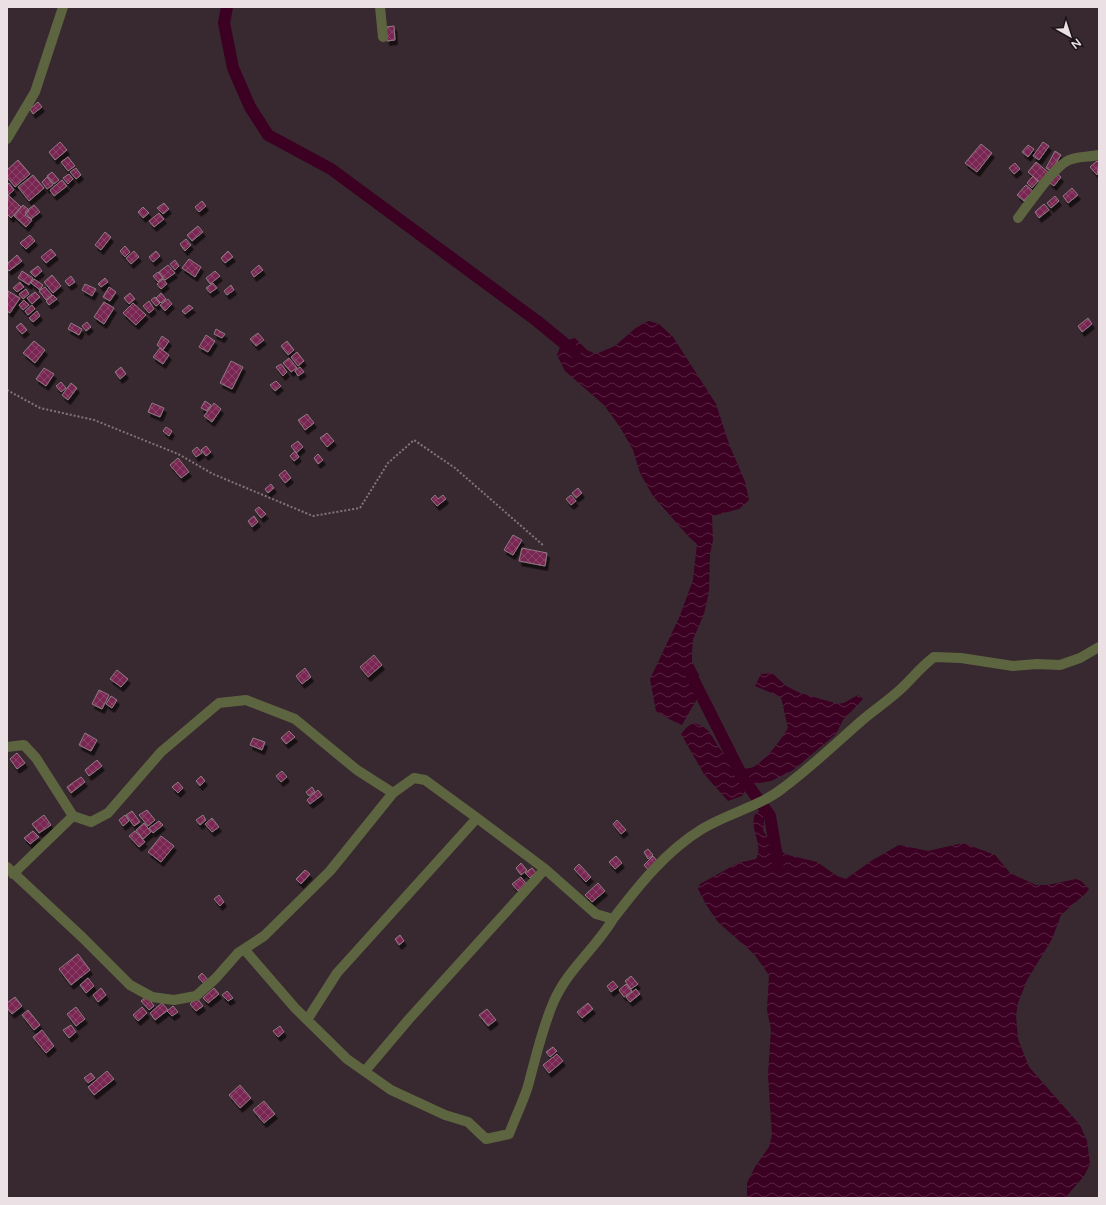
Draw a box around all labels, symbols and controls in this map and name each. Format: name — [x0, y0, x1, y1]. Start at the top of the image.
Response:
north arrow — [1050, 16, 1090, 56]
text: N — [1068, 36, 1084, 51]

